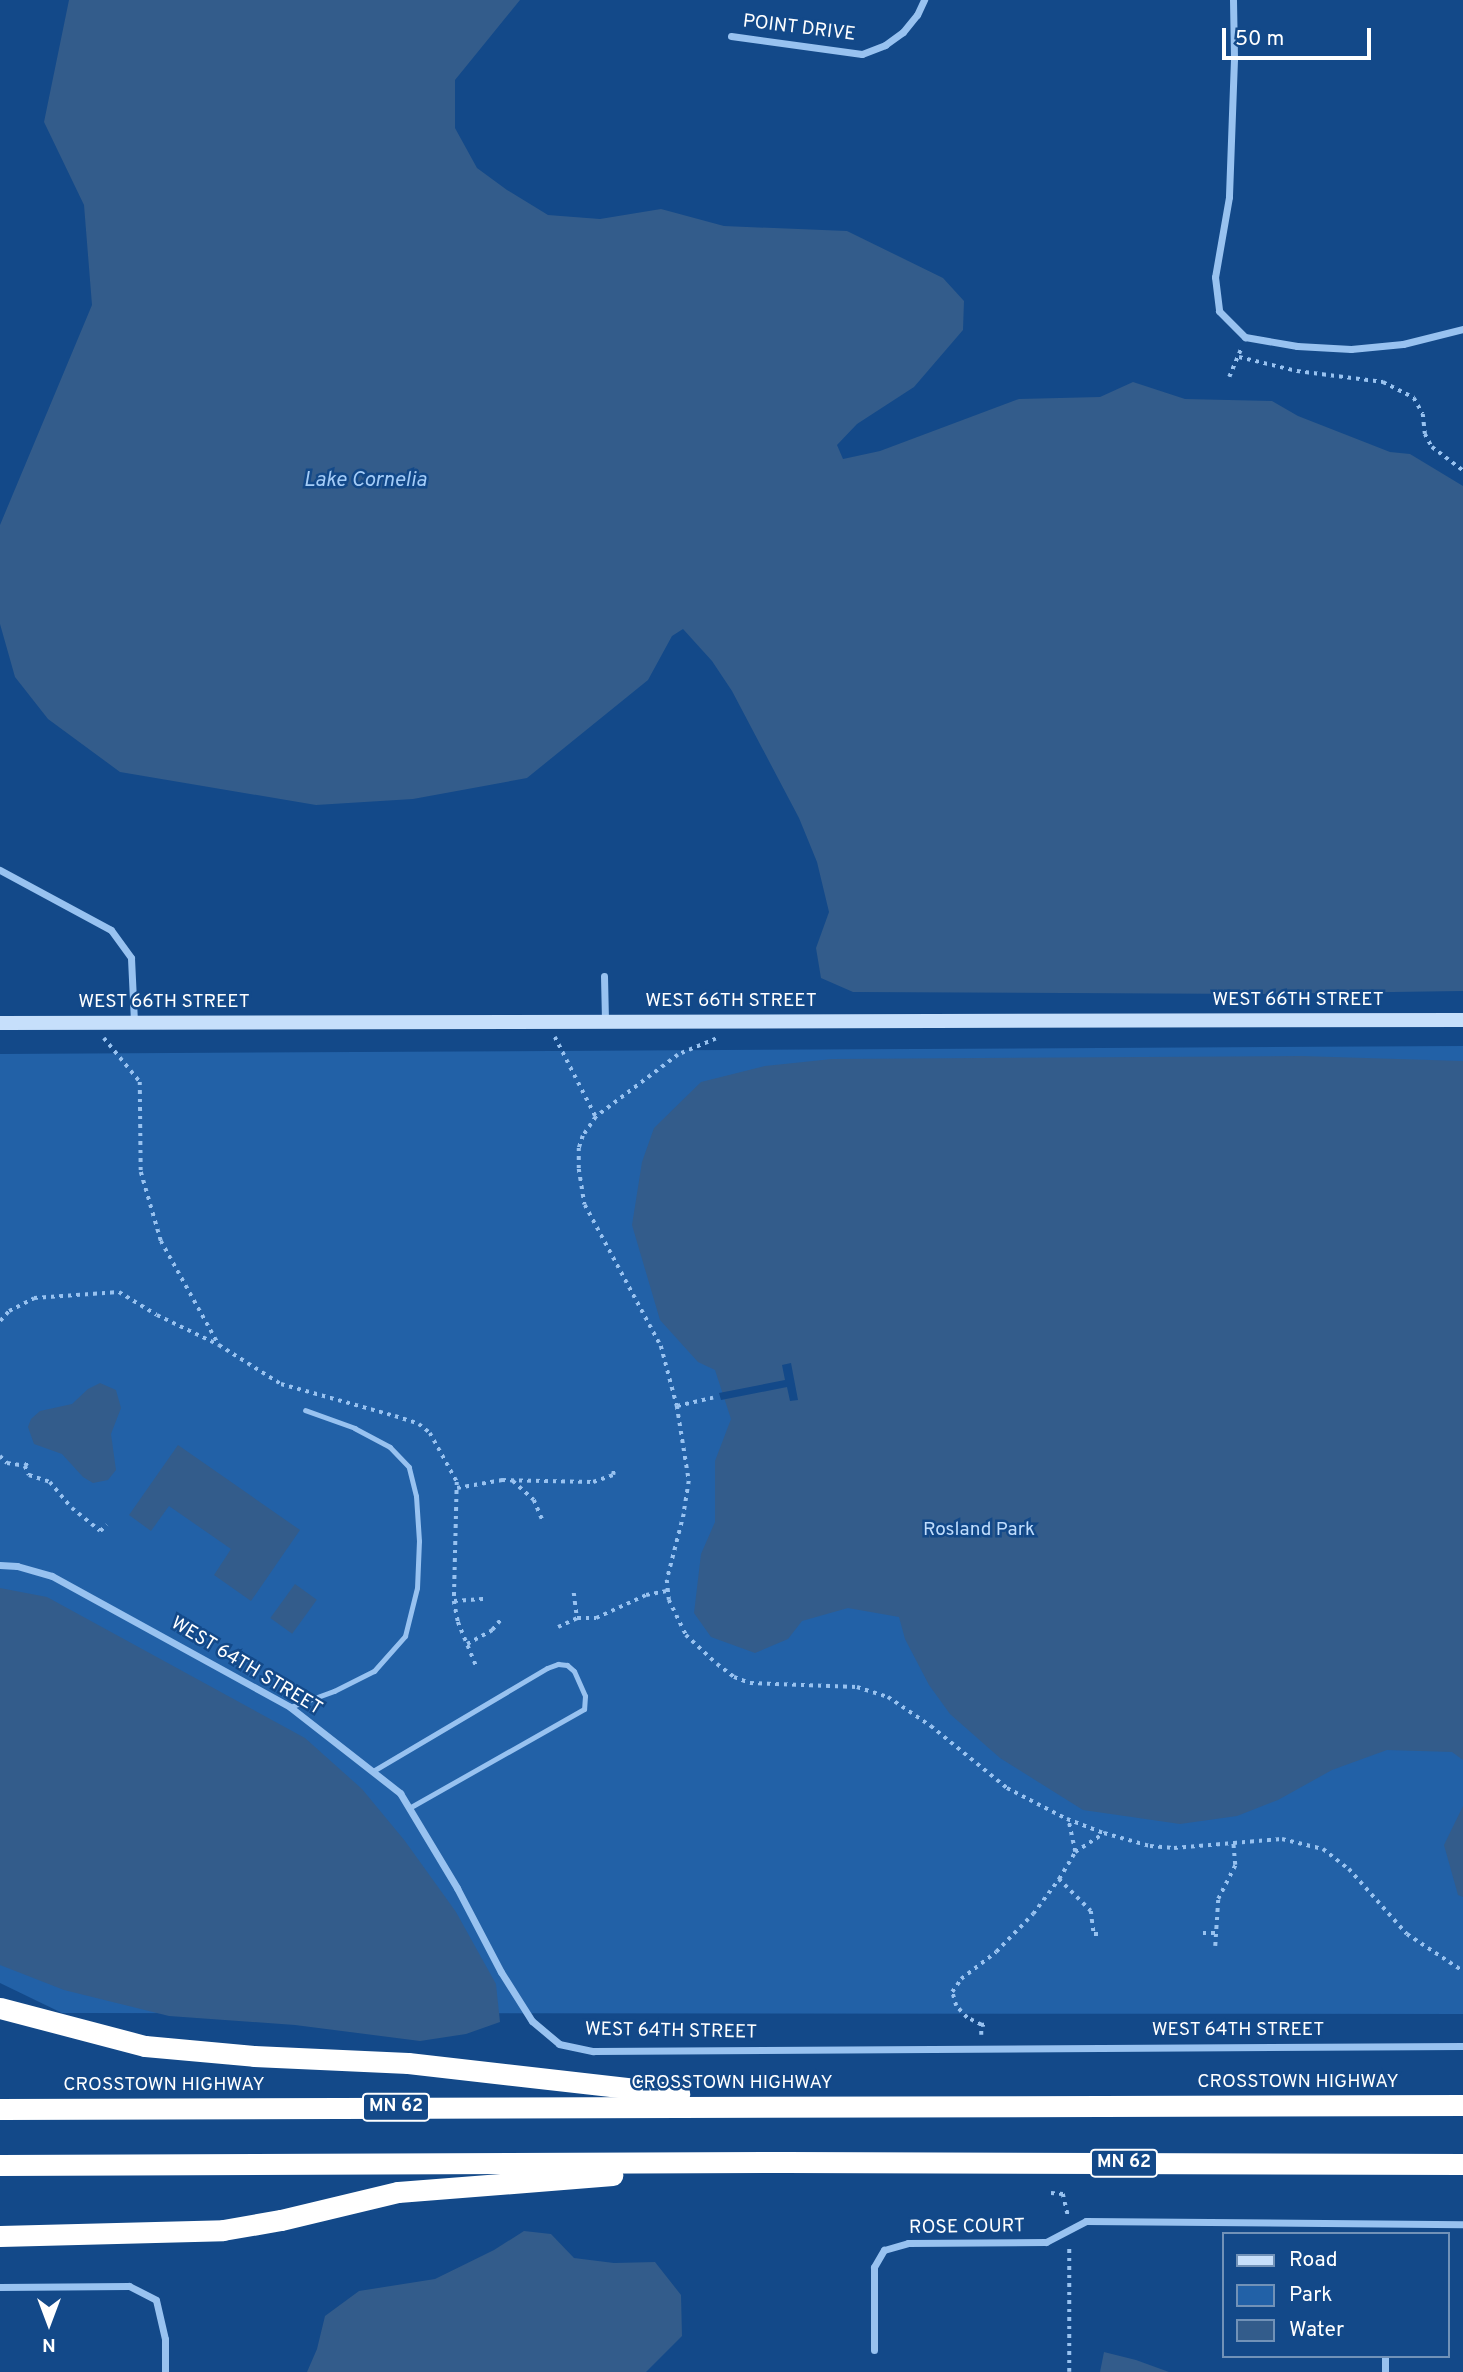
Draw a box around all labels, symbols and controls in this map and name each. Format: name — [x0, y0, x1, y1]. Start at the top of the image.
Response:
street label: POINT DRIVE — [741, 11, 857, 47]
scale bar — [1225, 14, 1374, 58]
text: 50 m — [1235, 26, 1284, 53]
water label: Lake Cornelia — [304, 468, 426, 494]
street label: WEST 66TH STREET — [1212, 990, 1384, 1012]
street label: WEST 66TH STREET — [645, 991, 817, 1013]
street label: WEST 66TH STREET — [78, 992, 250, 1014]
park label: Rosland Park — [923, 1520, 1035, 1542]
street label: WEST 64TH STREET — [166, 1613, 326, 1721]
street label: WEST 64TH STREET — [584, 2019, 758, 2045]
street label: WEST 64TH STREET — [1151, 2020, 1325, 2042]
street label: CROSSTOWN HIGHWAY — [1197, 2072, 1399, 2094]
street label: CROSSTOWN HIGHWAY — [631, 2073, 833, 2095]
street label: CROSSTOWN HIGHWAY — [63, 2075, 265, 2097]
road number: MN 62 — [361, 2092, 431, 2122]
road number: MN 62 — [1089, 2148, 1159, 2178]
street label: ROSE COURT — [909, 2216, 1025, 2240]
legend — [1222, 2232, 1449, 2358]
text: Road — [1289, 2247, 1338, 2274]
text: Park — [1289, 2282, 1332, 2309]
north arrow — [14, 2288, 84, 2358]
text: Water — [1289, 2317, 1344, 2344]
text: N — [42, 2332, 56, 2356]

